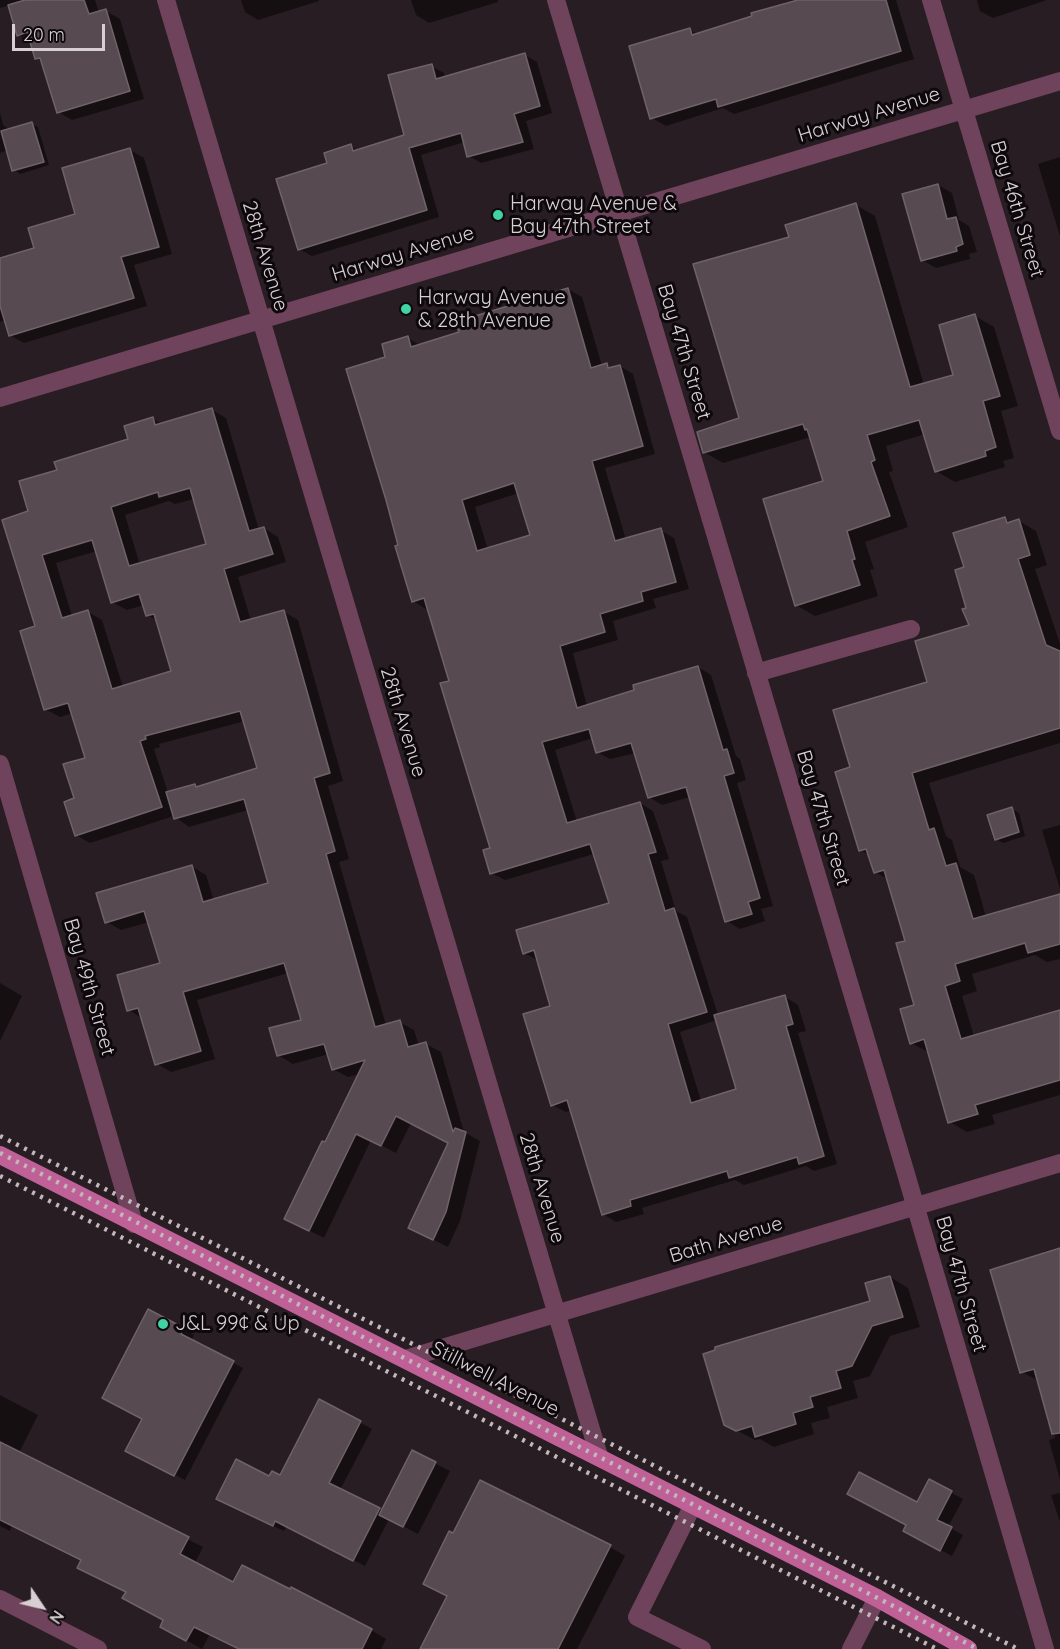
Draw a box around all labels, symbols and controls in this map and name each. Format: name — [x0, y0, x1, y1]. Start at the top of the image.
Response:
scale bar — [15, 12, 108, 50]
text: 20 m — [23, 23, 65, 46]
street label: Harway Avenue — [795, 82, 943, 148]
street label: Bay 46th Street — [985, 138, 1049, 280]
place label: Harway Avenue & Bay 47th Street — [510, 192, 677, 239]
street label: 28th Avenue — [237, 198, 293, 314]
marker: Harway Avenue & Bay 47th Street — [491, 208, 505, 222]
street label: Harway Avenue — [329, 221, 477, 287]
street label: Bay 47th Street — [652, 281, 716, 423]
place label: Harway Avenue & 28th Avenue — [418, 286, 566, 333]
marker: Harway Avenue & 28th Avenue — [399, 302, 413, 316]
street label: 28th Avenue — [375, 664, 431, 780]
street label: Bay 47th Street — [791, 747, 855, 889]
street label: Bay 49th Street — [58, 916, 120, 1058]
street label: 28th Avenue — [514, 1130, 570, 1246]
street label: Bath Avenue — [666, 1211, 786, 1269]
street label: Bay 47th Street — [930, 1213, 992, 1355]
place label: J&L 99¢ & Up — [175, 1312, 300, 1336]
marker: J&L 99¢ & Up — [156, 1317, 170, 1331]
street label: Stillwell Avenue — [427, 1336, 563, 1422]
north arrow — [12, 1577, 72, 1637]
text: N — [45, 1607, 68, 1628]

